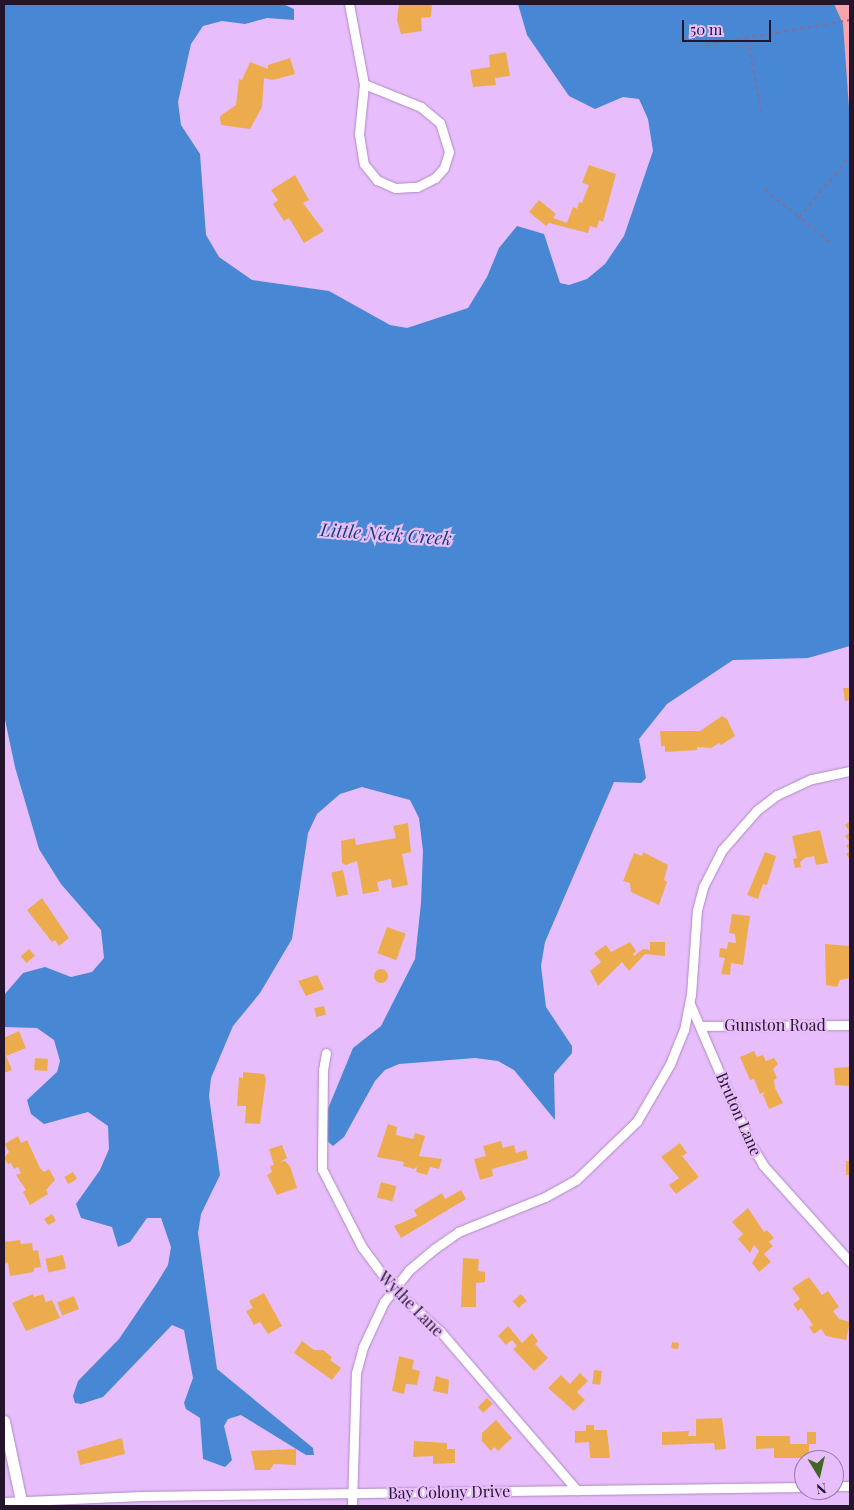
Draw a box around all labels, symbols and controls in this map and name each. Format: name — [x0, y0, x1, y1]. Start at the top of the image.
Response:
scale bar — [684, 10, 773, 42]
text: 50 m — [690, 19, 722, 39]
water label: Little Neck Creek — [320, 519, 452, 549]
street label: Gunston Road — [724, 1015, 826, 1035]
street label: Bruton Lane — [712, 1069, 766, 1159]
street label: Wythe Lane — [374, 1267, 448, 1341]
north arrow — [794, 1450, 844, 1500]
text: N — [815, 1479, 828, 1499]
street label: Bay Colony Drive — [387, 1481, 511, 1503]

